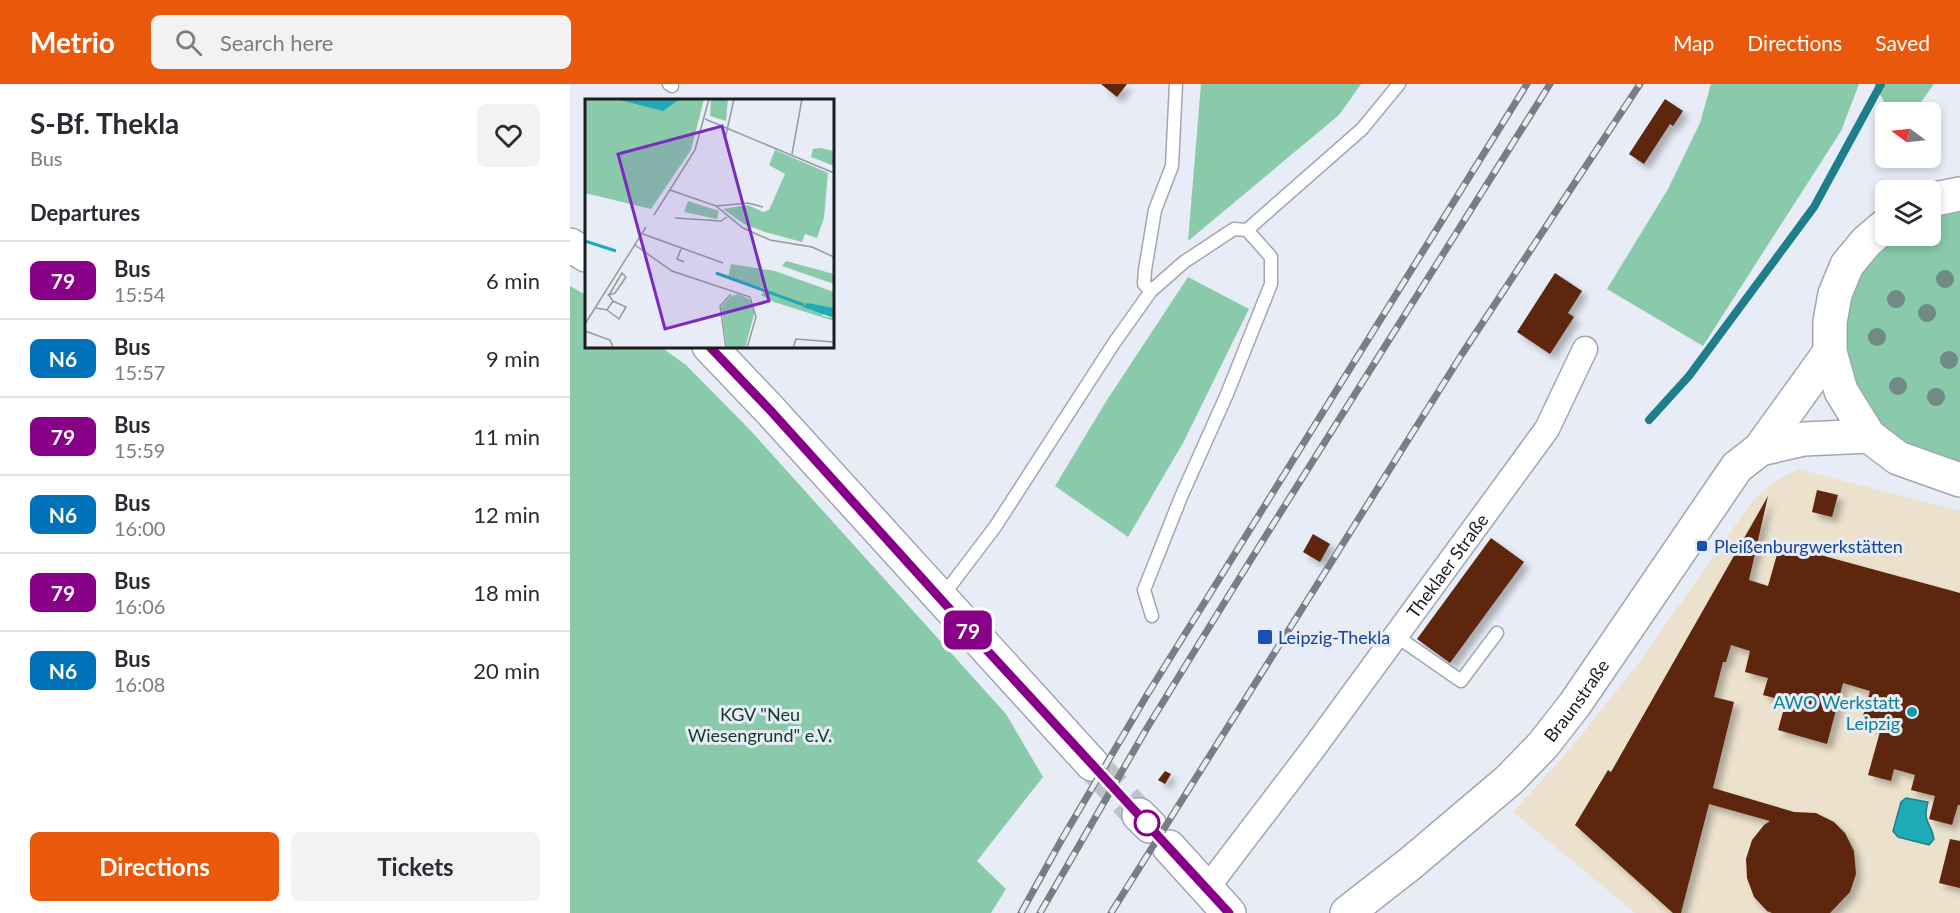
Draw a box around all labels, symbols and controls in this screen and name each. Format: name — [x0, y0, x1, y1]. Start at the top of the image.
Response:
search box — [151, 15, 571, 69]
text: Metrio — [30, 25, 115, 59]
icon: search — [172, 26, 205, 59]
text: Search here — [220, 29, 333, 56]
text: Map — [1673, 30, 1714, 55]
text: Directions — [1747, 30, 1842, 55]
text: Saved — [1875, 30, 1930, 55]
inset map — [585, 99, 834, 348]
north arrow — [1875, 102, 1941, 168]
map controls — [1875, 102, 1941, 246]
button: heart — [477, 104, 540, 167]
text: S-Bf. Thekla — [30, 106, 179, 140]
text: Bus — [30, 146, 63, 170]
button: layers — [1875, 180, 1941, 246]
text: Departures — [30, 199, 140, 226]
text: Bus — [114, 255, 150, 282]
text: 6 min — [486, 267, 540, 294]
text: 79 — [51, 268, 75, 293]
text: 15:54 — [114, 282, 165, 306]
text: Bus — [114, 333, 150, 360]
text: 9 min — [486, 345, 540, 372]
text: N6 — [49, 346, 77, 371]
text: 15:57 — [114, 360, 165, 384]
text: Bus — [114, 411, 150, 438]
text: 11 min — [473, 423, 540, 450]
text: 79 — [51, 424, 75, 449]
text: 15:59 — [114, 438, 165, 462]
text: Bus — [114, 489, 150, 516]
text: 12 min — [473, 501, 540, 528]
text: N6 — [49, 502, 77, 527]
street label: Theklaer Straße — [1402, 509, 1493, 622]
text: 16:00 — [114, 516, 165, 540]
place label: Pleißenburgwerkstätten — [1714, 535, 1903, 557]
marker: Pleißenburgwerkstätten — [1695, 539, 1709, 553]
text: Bus — [114, 567, 150, 594]
text: 18 min — [473, 579, 540, 606]
text: 79 — [51, 580, 75, 605]
text: 16:06 — [114, 594, 165, 618]
line badge: 79 — [941, 610, 995, 650]
text: 79 — [956, 618, 980, 643]
place label: Leipzig-Thekla — [1278, 626, 1390, 648]
marker: Leipzig-Thekla — [1256, 628, 1274, 646]
text: Bus — [114, 645, 150, 672]
street label: Braunstraße — [1539, 655, 1613, 746]
text: 20 min — [473, 657, 540, 684]
text: N6 — [49, 658, 77, 683]
text: 16:08 — [114, 672, 165, 696]
place label: AWO Werkstatt Leipzig — [1773, 691, 1901, 734]
park label: KGV "Neu Wiesengrund" e.V. — [688, 703, 832, 746]
marker: AWO Werkstatt Leipzig — [1905, 705, 1919, 719]
unlabelled marker — [1134, 810, 1160, 836]
button: Directions — [30, 832, 279, 901]
button: Tickets — [291, 832, 540, 901]

